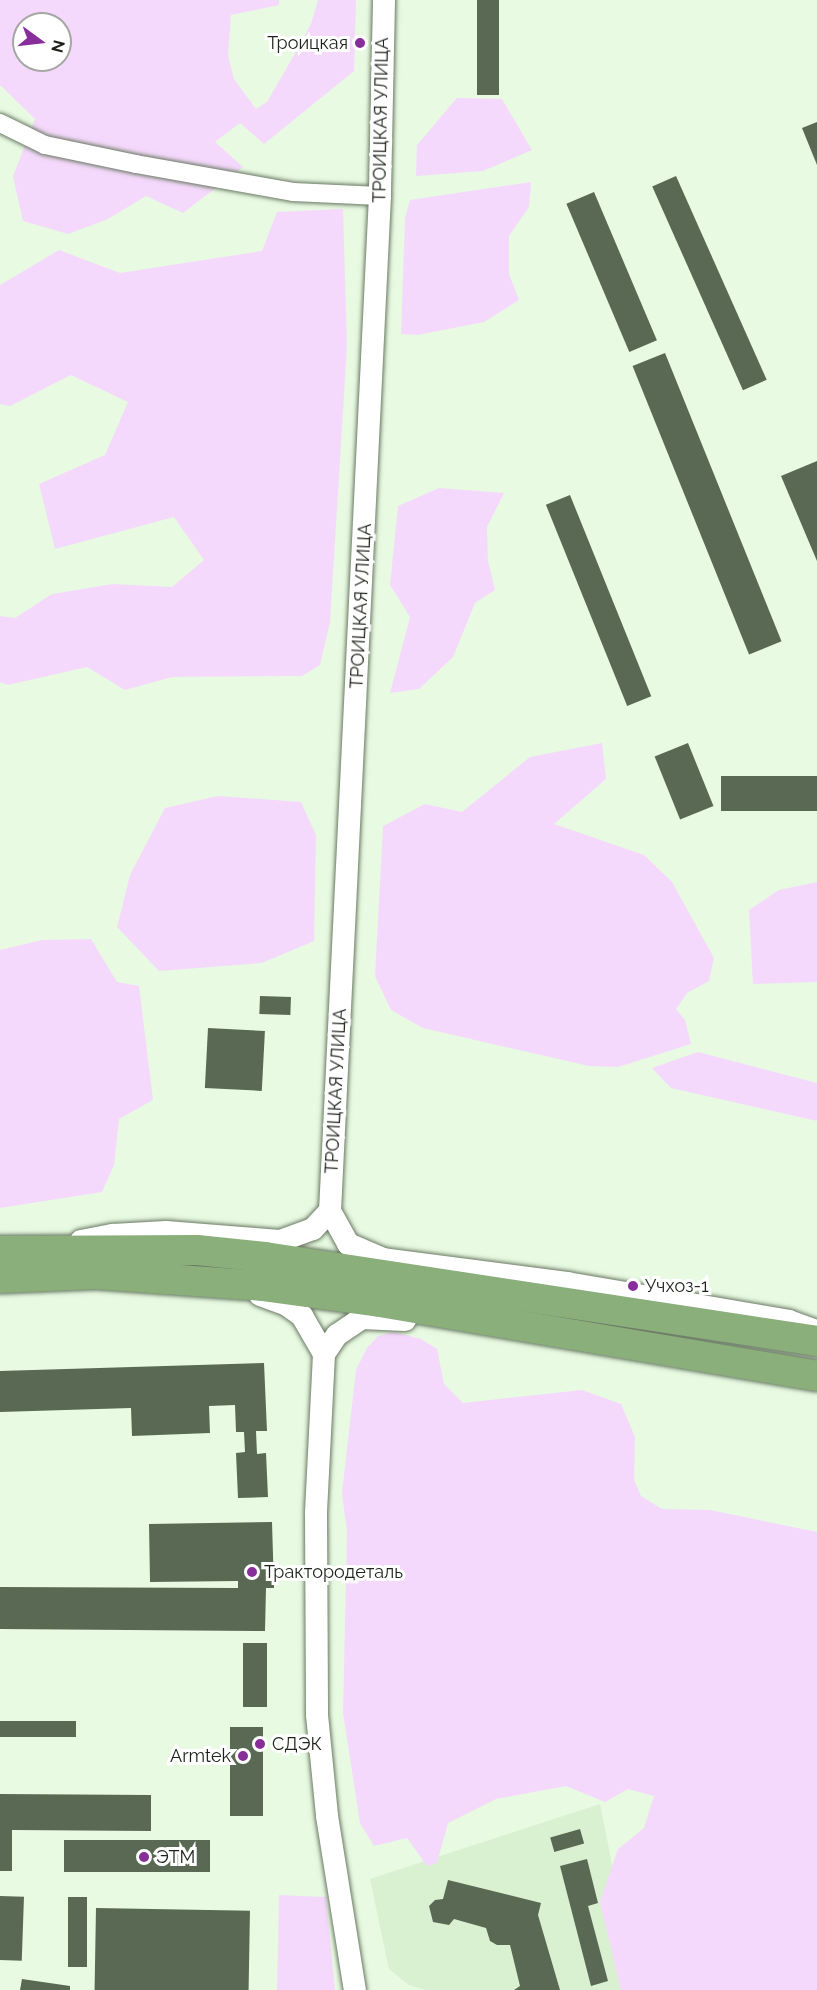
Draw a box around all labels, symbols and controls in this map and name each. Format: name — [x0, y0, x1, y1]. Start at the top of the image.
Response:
north arrow — [12, 12, 72, 72]
place label: Троицкая — [267, 32, 348, 54]
marker: Троицкая — [353, 36, 367, 50]
street label: ТРОИЦКАЯ УЛИЦА — [369, 37, 393, 203]
text: N — [47, 38, 69, 55]
street label: ТРОИЦКАЯ УЛИЦА — [346, 523, 376, 689]
street label: ТРОИЦКАЯ УЛИЦА — [321, 1008, 351, 1174]
place label: Учхоз-1 — [645, 1275, 709, 1297]
marker: Учхоз-1 — [626, 1279, 640, 1293]
place label: Трактородеталь — [264, 1561, 403, 1583]
marker: Трактородеталь — [245, 1565, 259, 1579]
place label: СДЭК — [272, 1733, 322, 1755]
marker: СДЭК — [253, 1737, 267, 1751]
place label: Armtek — [170, 1745, 231, 1767]
marker: Armtek — [236, 1749, 250, 1763]
place label: ЭТМ — [156, 1846, 195, 1868]
marker: ЭТМ — [137, 1850, 151, 1864]

